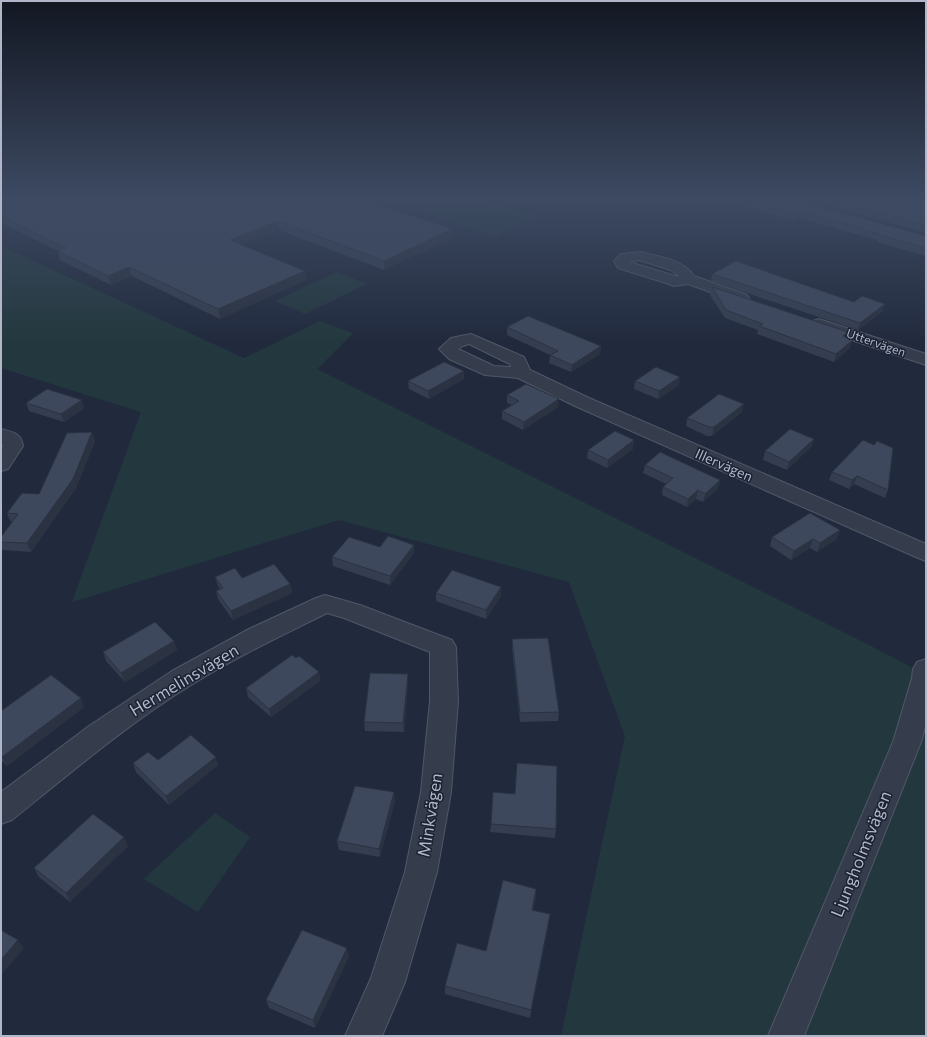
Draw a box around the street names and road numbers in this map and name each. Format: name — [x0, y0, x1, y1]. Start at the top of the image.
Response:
street label: Uttervägen — [845, 325, 908, 359]
street label: Illervägen — [693, 444, 756, 485]
street label: Hermelinsvägen — [125, 639, 242, 720]
street label: Minkvägen — [413, 771, 447, 858]
street label: Ljungholmsvägen — [826, 788, 895, 920]

